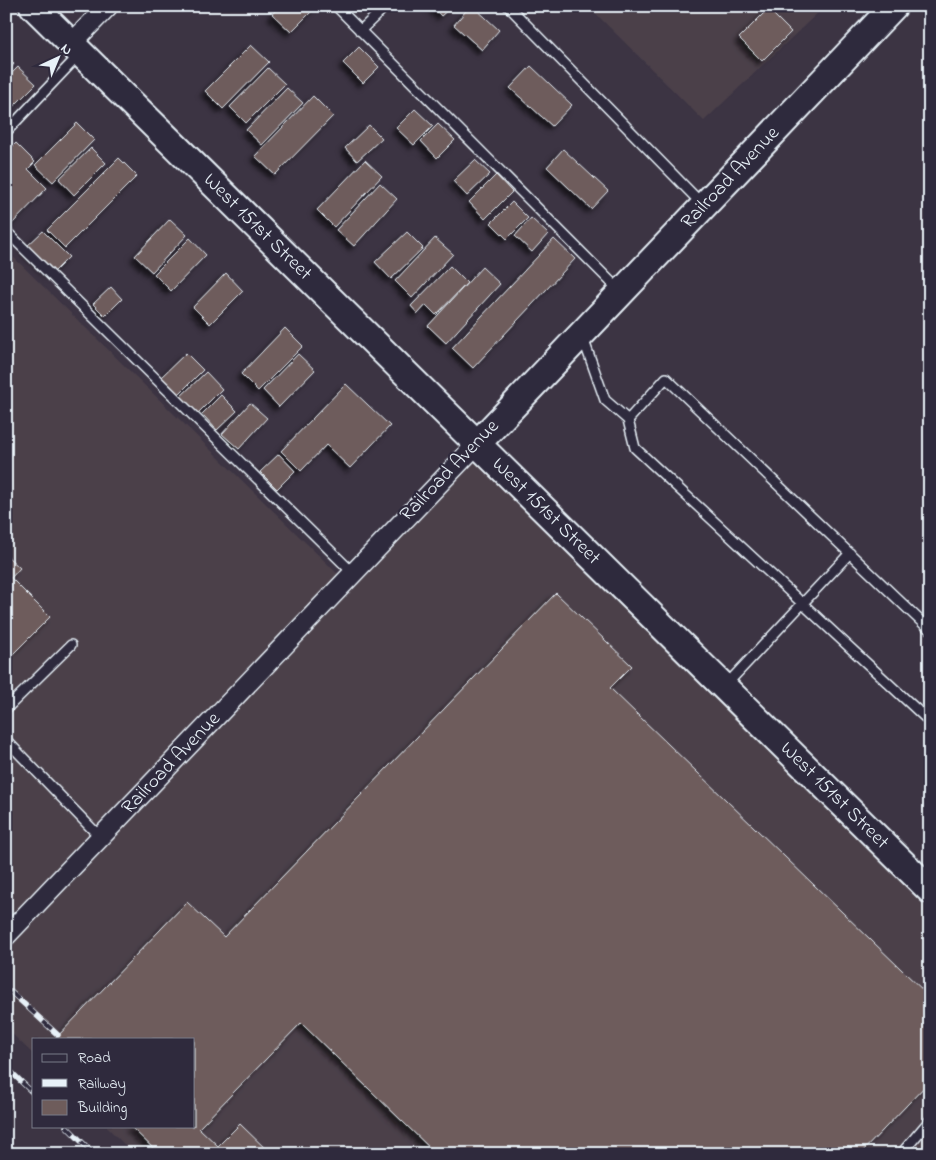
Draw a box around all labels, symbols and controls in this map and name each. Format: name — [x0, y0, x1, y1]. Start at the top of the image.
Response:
north arrow — [32, 32, 82, 82]
text: N — [55, 39, 77, 61]
street label: Railroad Avenue — [674, 120, 787, 236]
street label: West 151st Street — [196, 167, 319, 288]
street label: Railroad Avenue — [394, 413, 506, 529]
street label: West 151st Street — [485, 451, 607, 572]
street label: Railroad Avenue — [115, 705, 228, 821]
street label: West 151st Street — [773, 735, 896, 856]
legend — [32, 1038, 195, 1128]
text: Road — [78, 1047, 111, 1069]
text: Railway — [78, 1073, 126, 1096]
text: Building — [77, 1097, 127, 1120]

